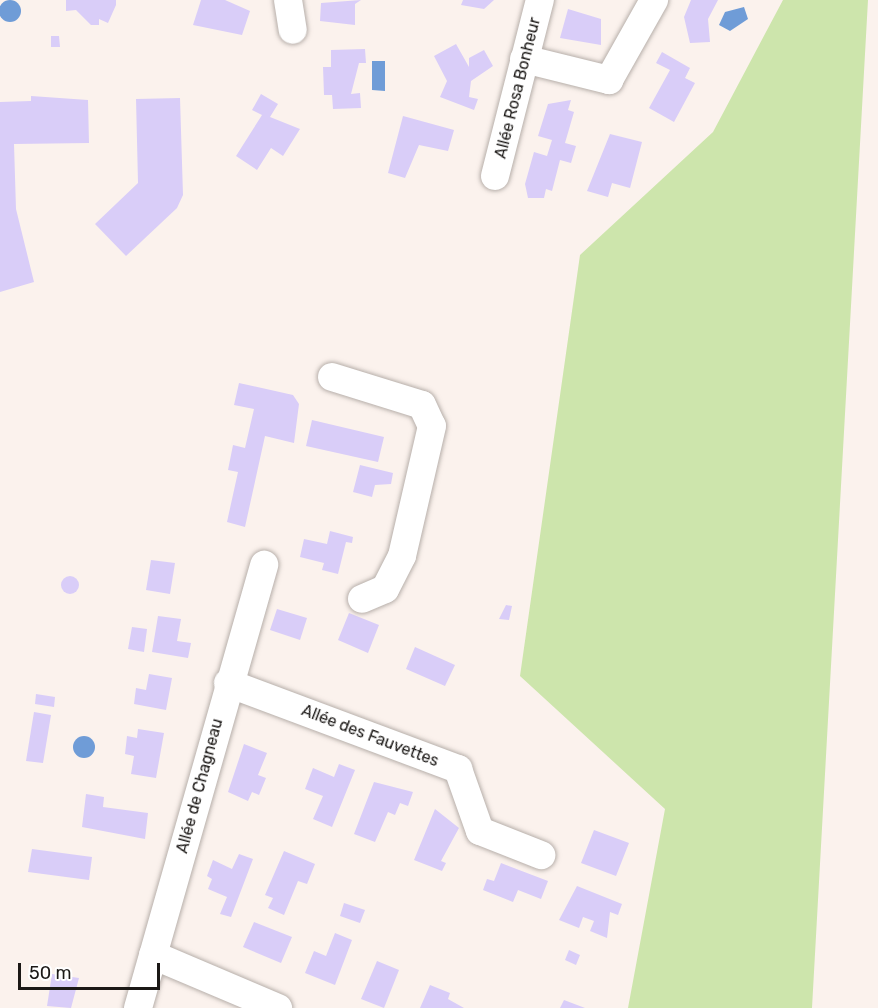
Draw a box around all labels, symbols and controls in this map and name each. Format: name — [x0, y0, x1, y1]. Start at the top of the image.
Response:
street label: Allée Rosa Bonheur — [491, 15, 545, 161]
street label: Allée des Fauvettes — [299, 701, 441, 771]
street label: Allée de Chagneau — [173, 717, 227, 855]
scale bar — [21, 951, 164, 989]
text: 50 m — [29, 962, 72, 984]

